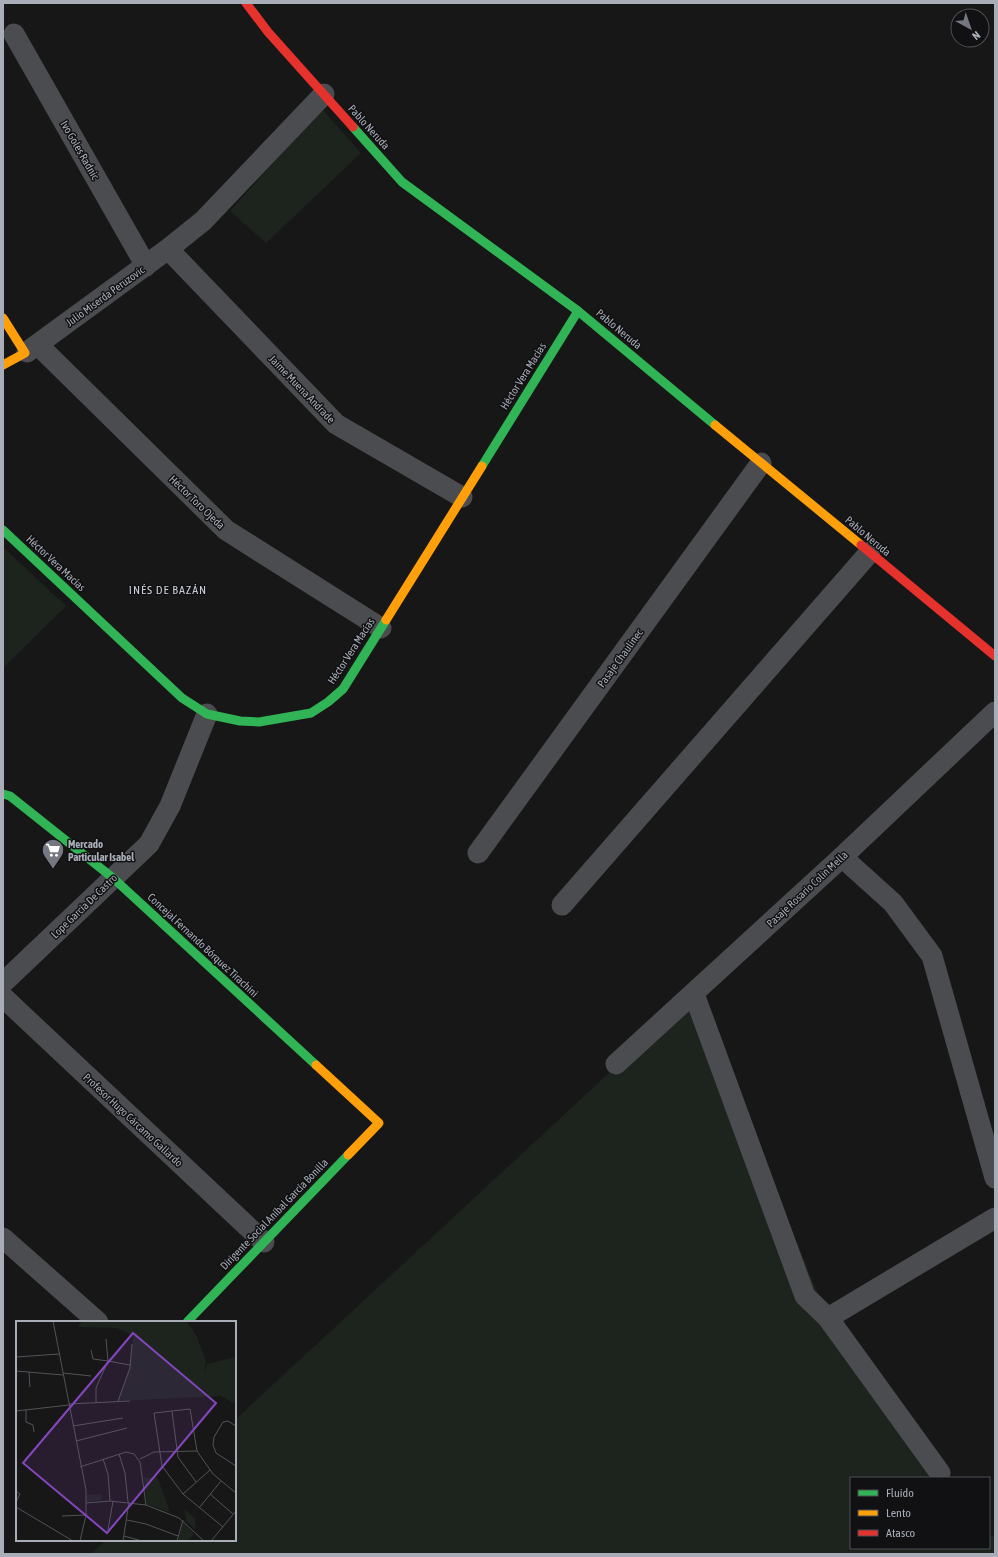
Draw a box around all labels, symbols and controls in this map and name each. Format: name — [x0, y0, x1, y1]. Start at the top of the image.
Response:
north arrow — [950, 8, 990, 48]
text: N — [970, 29, 983, 42]
street label: Pablo Neruda — [346, 102, 392, 152]
street label: Ivo Goles Radnic — [58, 118, 102, 182]
street label: Julio Miserda Peruzovic — [64, 263, 147, 328]
street label: Pablo Neruda — [594, 307, 644, 351]
street label: Héctor Vera Macías — [498, 340, 548, 411]
street label: Jaime Muena Andrade — [267, 353, 337, 425]
street label: Héctor Toro Ojeda — [167, 473, 227, 531]
street label: Pablo Neruda — [843, 514, 893, 558]
street label: Héctor Vera Macías — [24, 533, 88, 593]
district label: INÉS DE BAZÁN — [129, 583, 207, 597]
street label: Héctor Vera Macías — [325, 616, 377, 686]
street label: Pasaje Chaulinec — [595, 626, 646, 689]
supermarket icon: Mercado Particular Isabel — [40, 837, 66, 870]
place label: Mercado Particular Isabel — [68, 838, 135, 863]
street label: Pasaje Rosario Colin Mella — [764, 848, 850, 930]
street label: Lope García De Castro — [49, 872, 119, 940]
street label: Concejal Fernando Bórquez Tirachini — [145, 891, 261, 999]
street label: Profesor Hugo Cárcamo Gallardo — [81, 1071, 185, 1169]
street label: Dirigente Social Aníbal García Bonilla — [218, 1156, 330, 1272]
inset map — [16, 1321, 236, 1541]
legend — [850, 1477, 990, 1549]
text: Fluido — [886, 1486, 914, 1500]
text: Lento — [886, 1506, 911, 1520]
text: Atasco — [886, 1526, 916, 1540]

